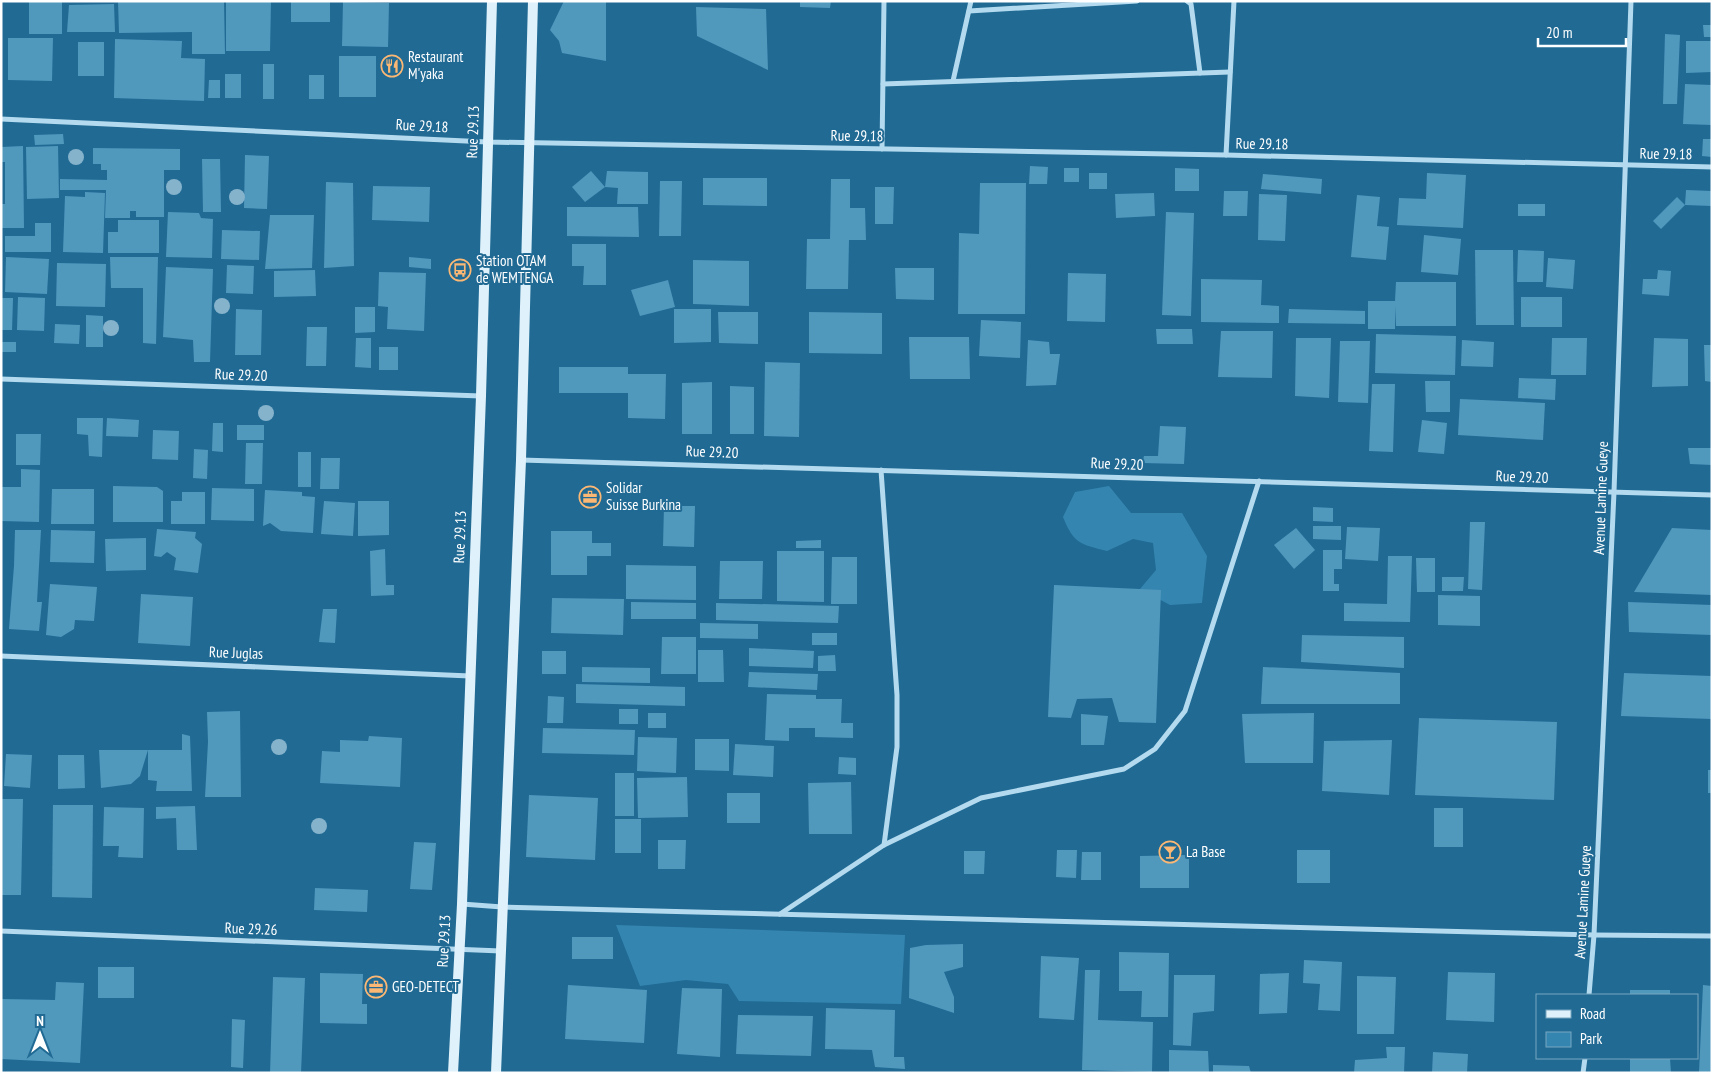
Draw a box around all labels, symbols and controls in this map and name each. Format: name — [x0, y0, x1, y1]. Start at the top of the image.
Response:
scale bar — [1538, 15, 1626, 47]
text: 20 m — [1546, 23, 1572, 42]
place label: Restaurant M'yaka — [408, 47, 463, 83]
restaurant icon: Restaurant M'yaka — [380, 54, 404, 78]
street label: Rue 29.13 — [462, 105, 483, 159]
street label: Rue 29.18 — [395, 115, 449, 136]
street label: Rue 29.18 — [830, 126, 884, 145]
street label: Rue 29.18 — [1235, 134, 1289, 153]
street label: Rue 29.18 — [1639, 144, 1693, 163]
place label: Station OTAM de WEMTENGA — [476, 251, 554, 287]
bus stop icon: Station OTAM de WEMTENGA — [448, 258, 472, 282]
street label: Rue 29.20 — [214, 364, 268, 385]
street label: Rue 29.20 — [685, 441, 739, 462]
street label: Avenue Lamine Gueye — [1589, 441, 1612, 555]
street label: Rue 29.20 — [1090, 453, 1144, 474]
street label: Rue 29.20 — [1495, 466, 1549, 487]
place label: Solidar Suisse Burkina — [606, 478, 681, 514]
office icon: Solidar Suisse Burkina — [578, 485, 602, 509]
street label: Rue 29.13 — [449, 510, 470, 564]
street label: Rue Juglas — [209, 642, 263, 663]
bar icon: La Base — [1158, 840, 1182, 864]
place label: La Base — [1186, 842, 1226, 861]
street label: Avenue Lamine Gueye — [1570, 845, 1595, 959]
street label: Rue 29.13 — [433, 914, 454, 968]
street label: Rue 29.26 — [224, 918, 278, 939]
office icon: GEO-DETECT — [364, 975, 388, 999]
place label: GEO-DETECT — [392, 977, 459, 996]
legend — [1536, 994, 1698, 1059]
text: Road — [1580, 1004, 1606, 1023]
north arrow — [15, 1009, 65, 1059]
text: N — [36, 1012, 44, 1030]
text: Park — [1580, 1029, 1602, 1048]

